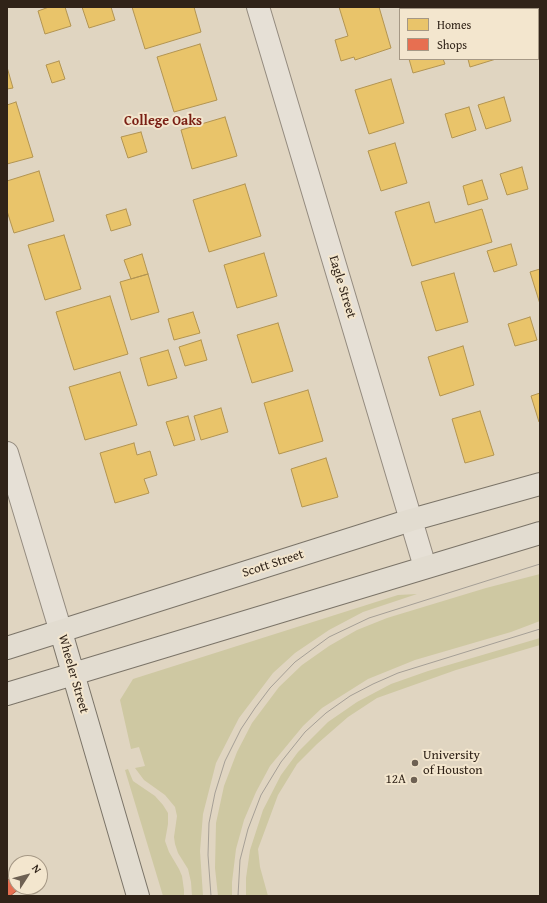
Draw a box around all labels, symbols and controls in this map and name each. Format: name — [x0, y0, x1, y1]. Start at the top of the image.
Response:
legend — [399, 8, 539, 60]
text: Homes — [437, 16, 471, 33]
text: Shops — [437, 36, 467, 53]
district label: College Oaks — [124, 113, 202, 129]
street label: Eagle Street — [325, 254, 359, 320]
street label: Scott Street — [240, 547, 306, 581]
street label: Wheeler Street — [54, 633, 92, 715]
place label: University of Houston — [423, 748, 483, 779]
marker: University of Houston — [410, 758, 420, 768]
place label: 12A — [386, 772, 406, 788]
marker: 12A — [409, 775, 419, 785]
north arrow — [8, 855, 48, 895]
text: N — [28, 861, 46, 876]

